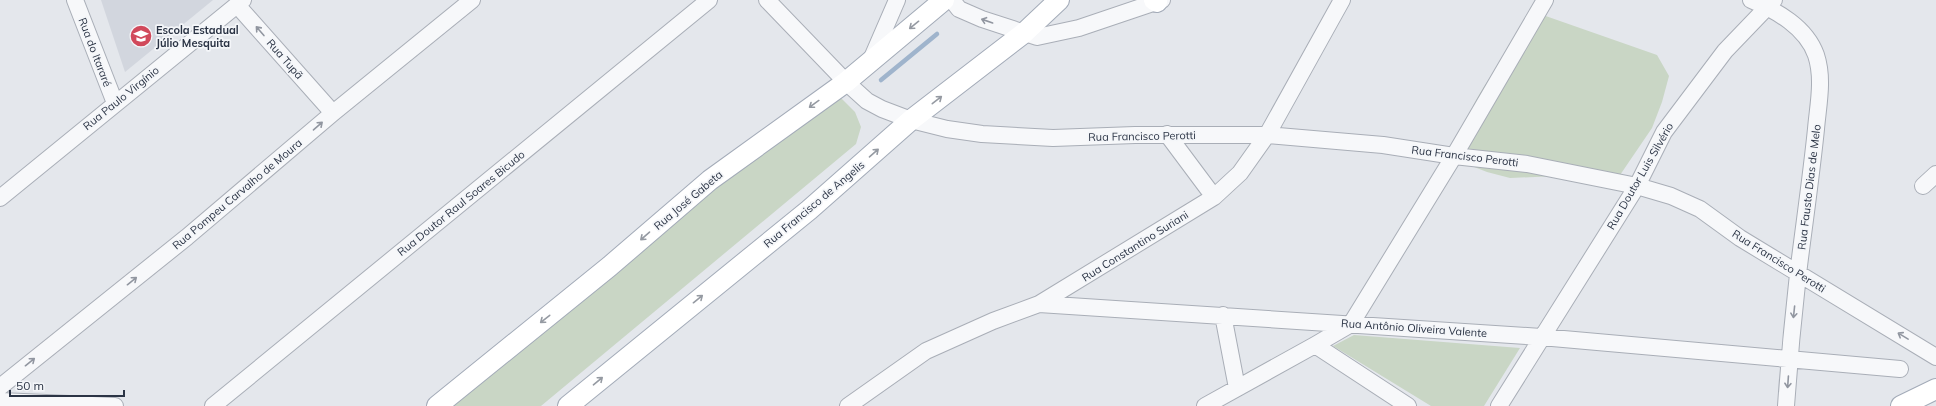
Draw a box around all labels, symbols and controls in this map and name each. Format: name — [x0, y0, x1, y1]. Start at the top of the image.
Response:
street label: Rua do Itararé — [75, 15, 115, 89]
one-way arrow — [982, 16, 994, 24]
one-way arrow — [909, 20, 919, 29]
school or university icon: Escola Estadual Júlio Mesquita — [128, 23, 154, 49]
place label: Escola Estadual Júlio Mesquita — [156, 23, 239, 50]
one-way arrow — [256, 26, 265, 37]
street label: Rua Tupã — [264, 36, 306, 82]
street label: Rua Paulo Virgínio — [80, 63, 162, 133]
one-way arrow — [932, 96, 943, 105]
one-way arrow — [809, 100, 820, 109]
street label: Rua Doutor Luis Silvério — [1604, 120, 1676, 232]
one-way arrow — [312, 121, 323, 130]
street label: Rua Fausto Dias de Melo — [1794, 124, 1824, 250]
street label: Rua Francisco Perotti — [1088, 128, 1196, 144]
street label: Rua Pompeu Carvalho de Moura — [169, 136, 305, 252]
street label: Rua Francisco Perotti — [1411, 142, 1519, 170]
street label: Rua Doutor Raul Soares Bicudo — [394, 147, 528, 259]
one-way arrow — [869, 149, 879, 158]
street label: Rua Francisco de Angelis — [761, 158, 867, 250]
street label: Rua José Gabeta — [651, 167, 725, 233]
street label: Rua Constantino Suriani — [1079, 207, 1191, 285]
street label: Rua Francisco Perotti — [1730, 227, 1828, 295]
one-way arrow — [641, 231, 651, 240]
one-way arrow — [127, 277, 138, 286]
one-way arrow — [693, 294, 704, 303]
one-way arrow — [1790, 305, 1798, 318]
one-way arrow — [540, 314, 551, 323]
street label: Rua Antônio Oliveira Valente — [1341, 316, 1487, 340]
one-way arrow — [1897, 332, 1909, 340]
one-way arrow — [25, 358, 36, 367]
scale bar — [10, 372, 124, 398]
one-way arrow — [1784, 375, 1791, 388]
one-way arrow — [593, 377, 603, 386]
text: 50 m — [16, 378, 44, 393]

